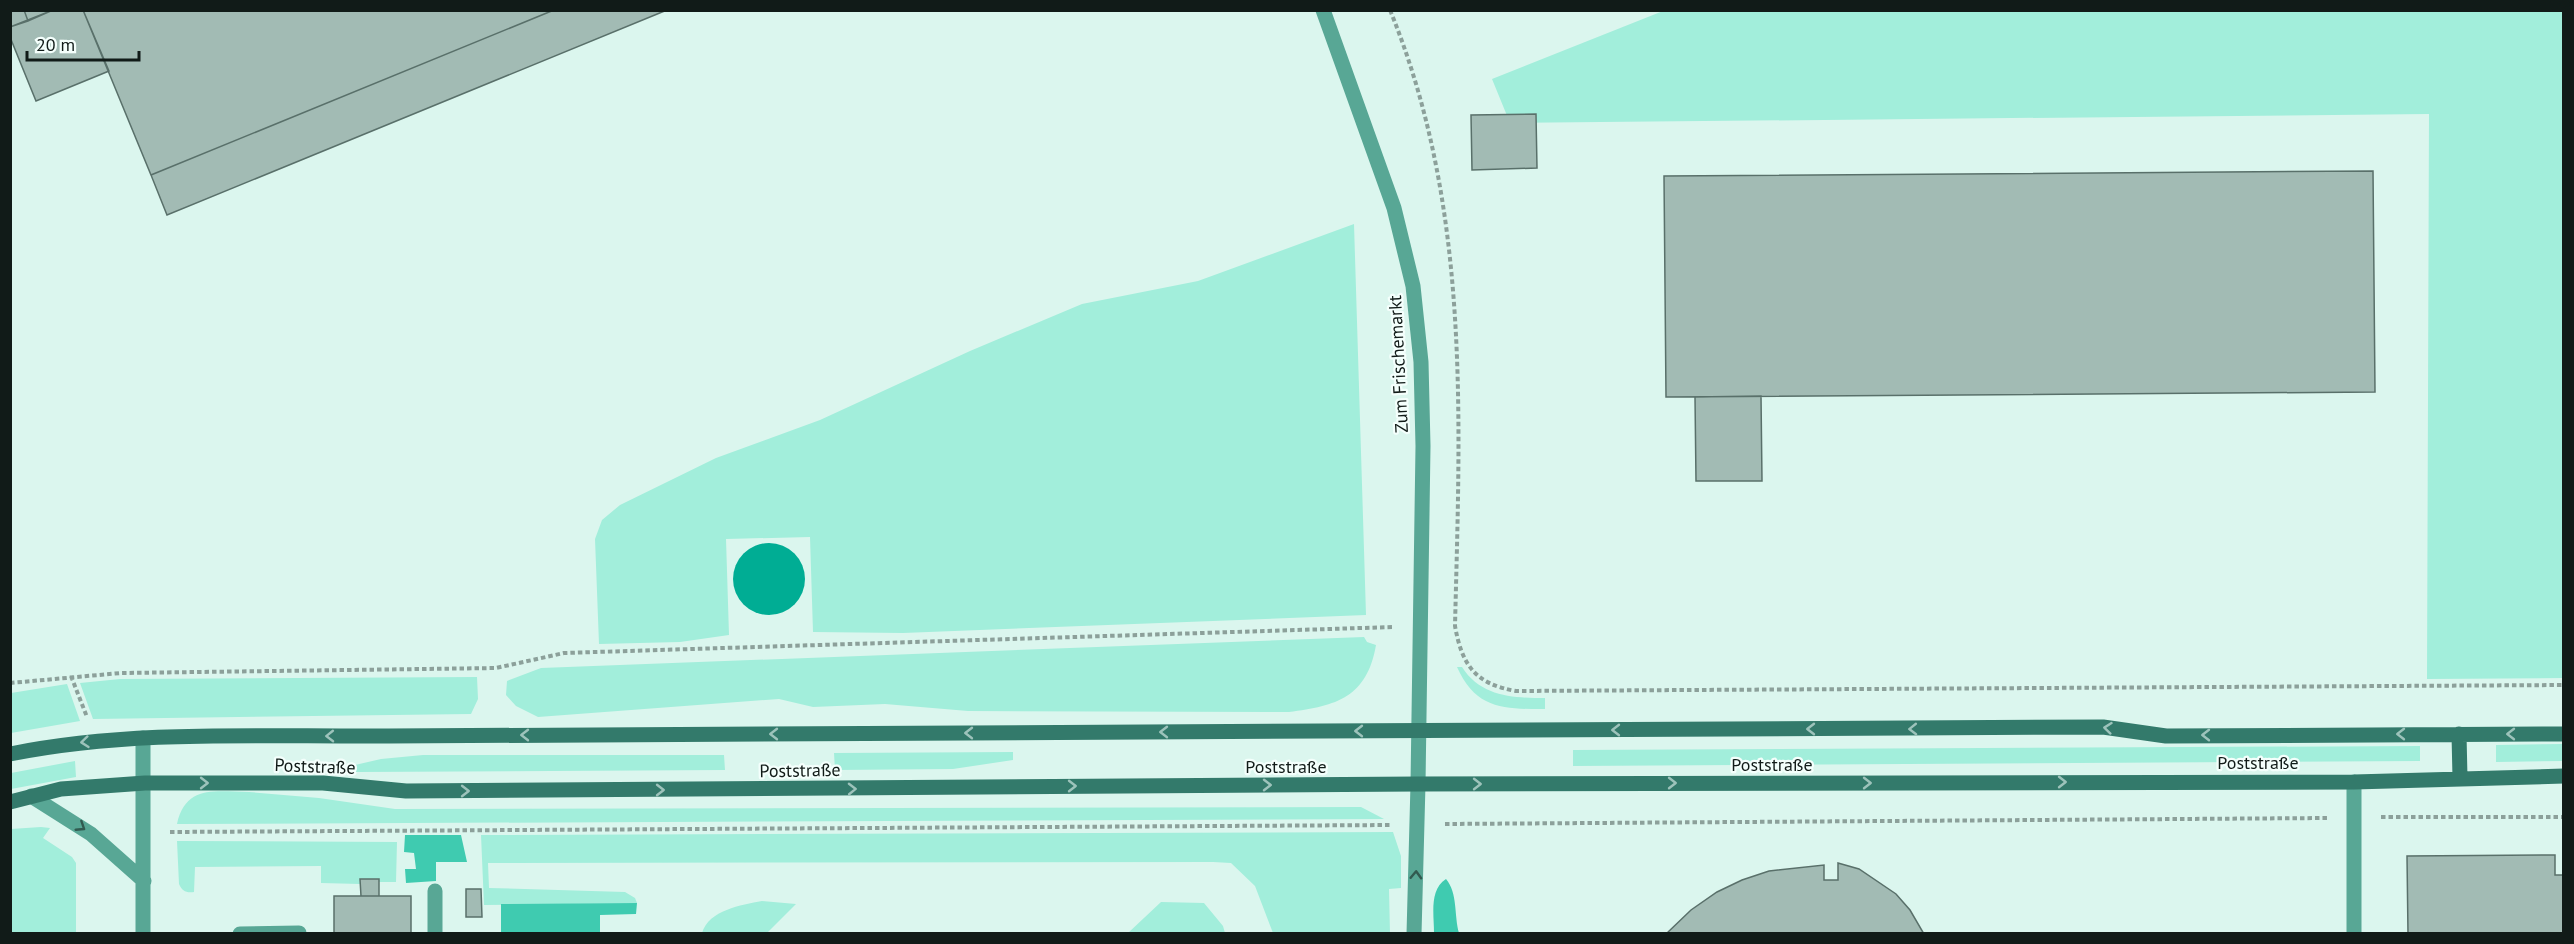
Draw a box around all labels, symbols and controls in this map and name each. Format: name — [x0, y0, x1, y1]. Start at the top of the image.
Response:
scale bar — [27, 24, 140, 62]
text: 20 m — [36, 33, 75, 56]
street label: Zum Frischemarkt — [1383, 295, 1413, 433]
one-way arrow — [2103, 722, 2112, 735]
one-way arrow — [1807, 723, 1816, 735]
one-way arrow — [1908, 723, 1917, 735]
one-way arrow — [1612, 724, 1621, 736]
one-way arrow — [1354, 725, 1363, 737]
one-way arrow — [1159, 726, 1168, 738]
one-way arrow — [964, 727, 973, 739]
one-way arrow — [769, 728, 778, 740]
one-way arrow — [2396, 728, 2405, 740]
one-way arrow — [2507, 728, 2516, 740]
one-way arrow — [520, 729, 529, 741]
one-way arrow — [2201, 729, 2210, 742]
one-way arrow — [326, 730, 335, 743]
one-way arrow — [80, 735, 89, 748]
street label: Poststraße — [2217, 751, 2299, 774]
street label: Poststraße — [274, 753, 356, 779]
street label: Poststraße — [1731, 753, 1813, 776]
street label: Poststraße — [1245, 755, 1327, 778]
street label: Poststraße — [759, 758, 841, 782]
one-way arrow — [2057, 776, 2066, 788]
one-way arrow — [199, 777, 208, 789]
one-way arrow — [1667, 777, 1676, 789]
one-way arrow — [1862, 777, 1871, 789]
one-way arrow — [1472, 778, 1481, 790]
one-way arrow — [1262, 779, 1271, 791]
one-way arrow — [1067, 780, 1076, 792]
one-way arrow — [847, 783, 856, 795]
one-way arrow — [655, 784, 664, 796]
one-way arrow — [460, 785, 469, 797]
one-way arrow — [74, 820, 85, 831]
one-way arrow — [1410, 871, 1423, 880]

